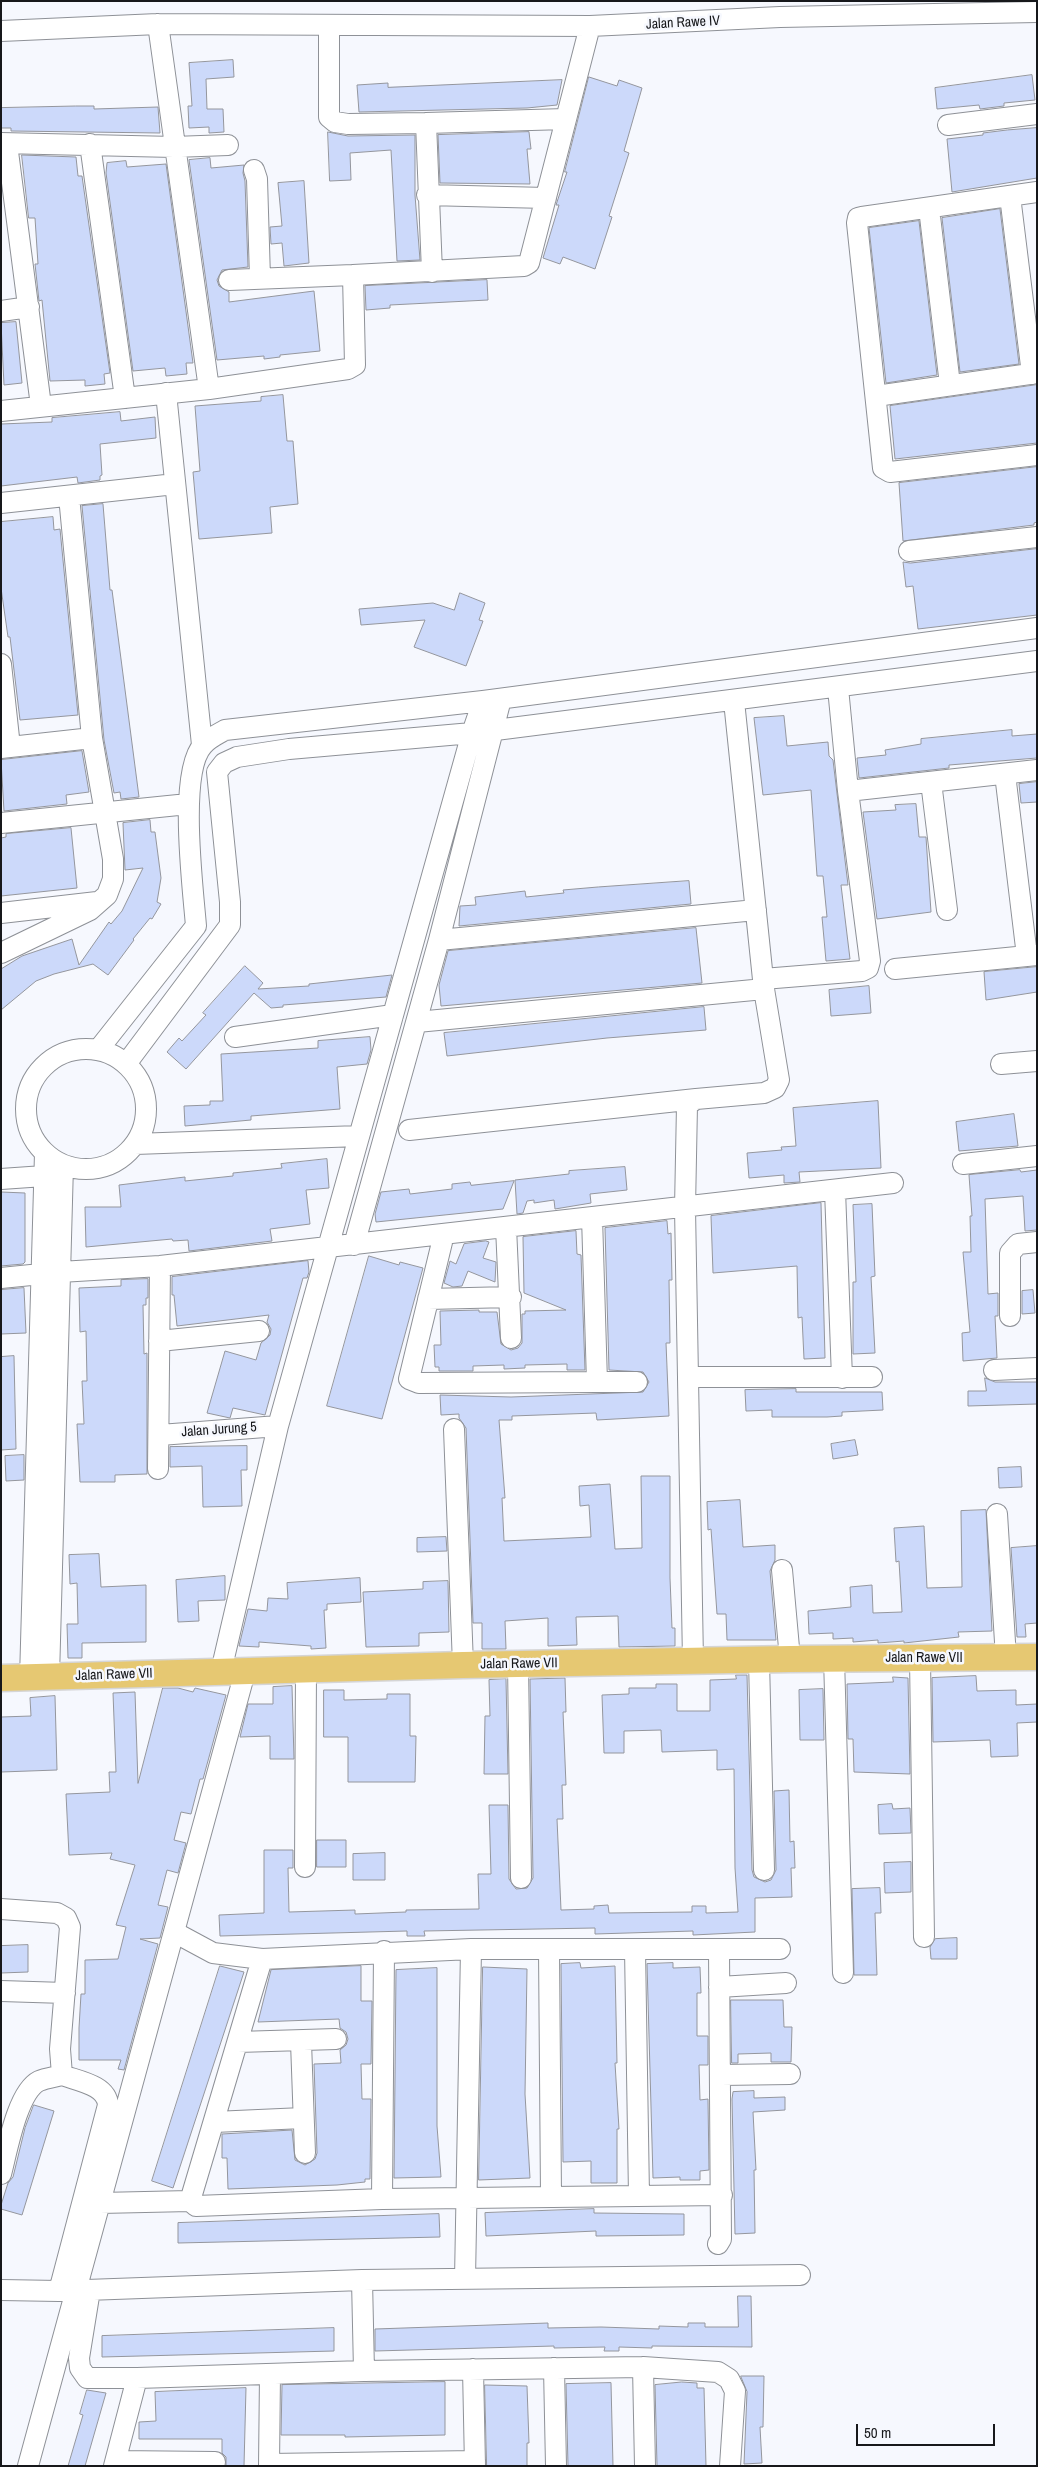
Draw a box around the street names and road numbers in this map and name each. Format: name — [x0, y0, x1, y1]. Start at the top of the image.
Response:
street label: Jalan Rawe IV — [646, 13, 720, 33]
street label: Jalan Jurung 5 — [181, 1419, 257, 1441]
street label: Jalan Rawe VII — [885, 1650, 963, 1666]
street label: Jalan Rawe VII — [480, 1655, 558, 1673]
street label: Jalan Rawe VII — [75, 1665, 153, 1685]

